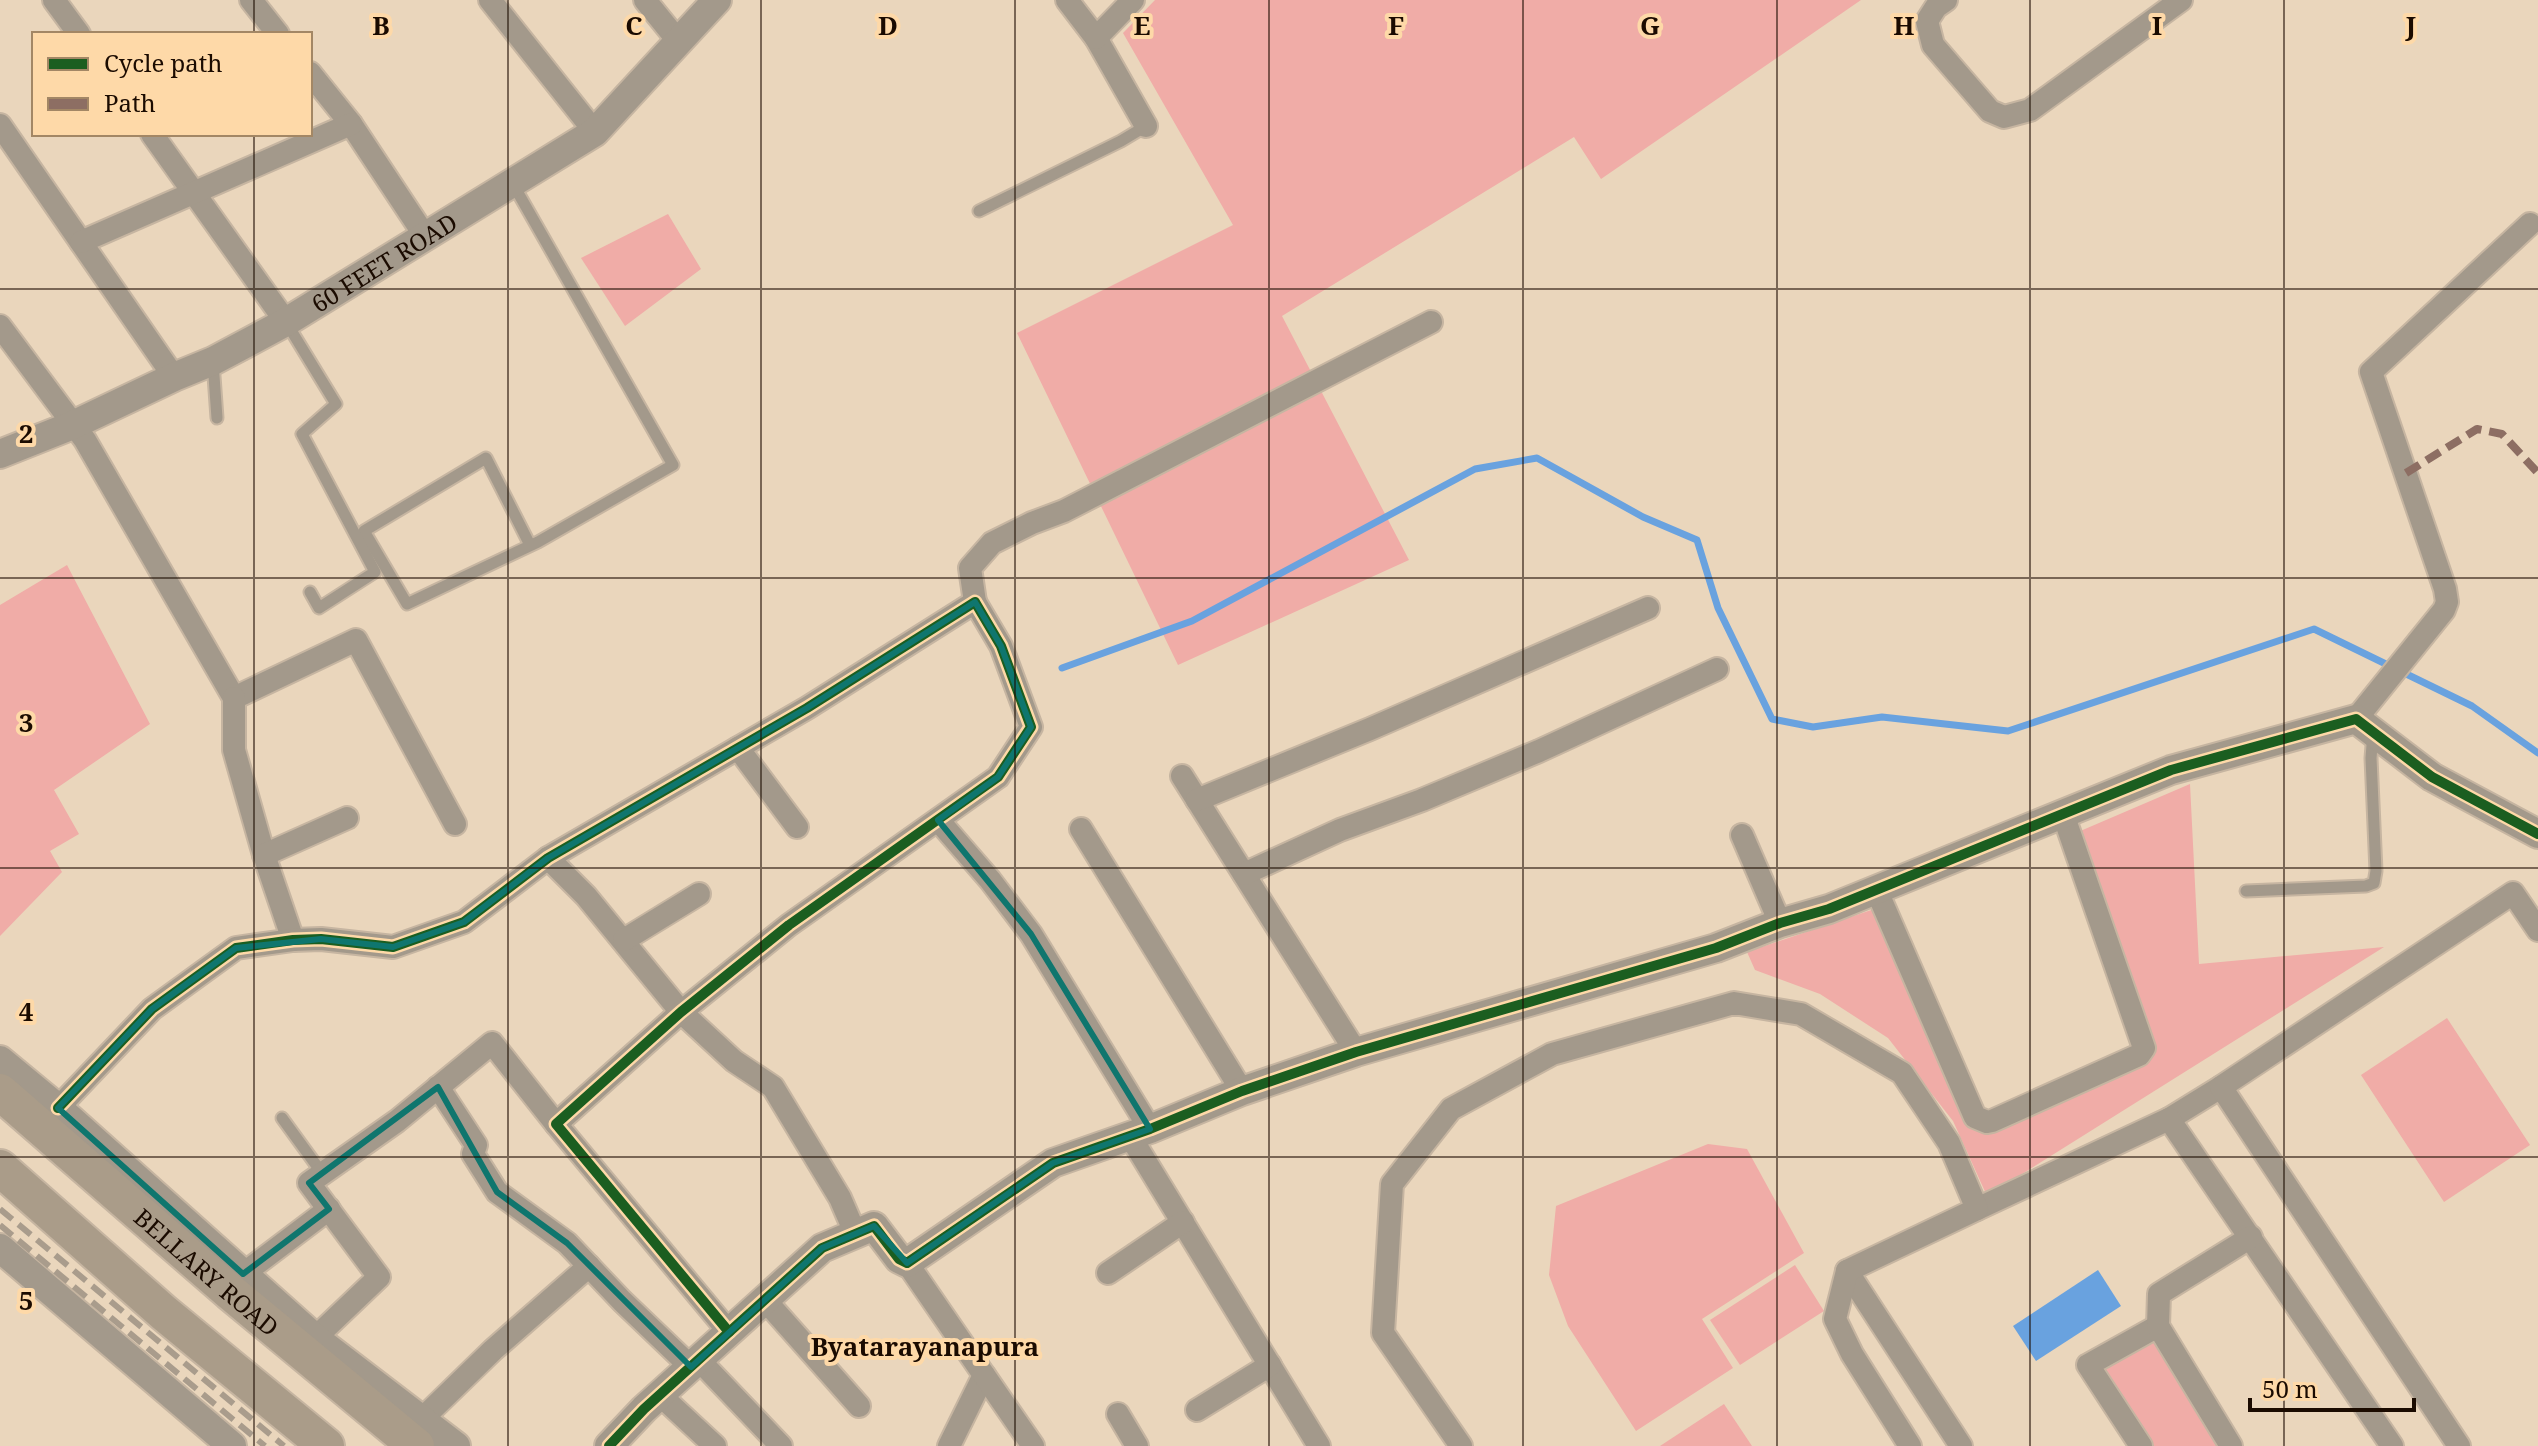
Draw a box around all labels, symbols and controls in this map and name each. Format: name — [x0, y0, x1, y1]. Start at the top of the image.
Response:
text: B — [372, 7, 390, 43]
text: C — [625, 7, 643, 43]
text: D — [878, 7, 898, 43]
text: E — [1134, 7, 1151, 43]
text: F — [1388, 7, 1404, 43]
text: G — [1640, 7, 1660, 43]
text: H — [1893, 7, 1915, 43]
text: I — [2152, 7, 2162, 43]
text: J — [2405, 7, 2416, 43]
legend — [32, 32, 312, 136]
text: Cycle path — [104, 46, 223, 79]
text: Path — [104, 86, 156, 119]
street label: 60 FEET ROAD — [305, 205, 463, 319]
text: 2 — [19, 415, 33, 451]
text: 3 — [19, 704, 33, 740]
text: 4 — [19, 993, 34, 1029]
street label: BELLARY ROAD — [128, 1200, 286, 1343]
text: 5 — [19, 1282, 33, 1318]
district label: Byatarayanapura — [811, 1328, 1039, 1364]
scale bar — [2250, 1362, 2414, 1412]
text: 50 m — [2262, 1372, 2318, 1405]

